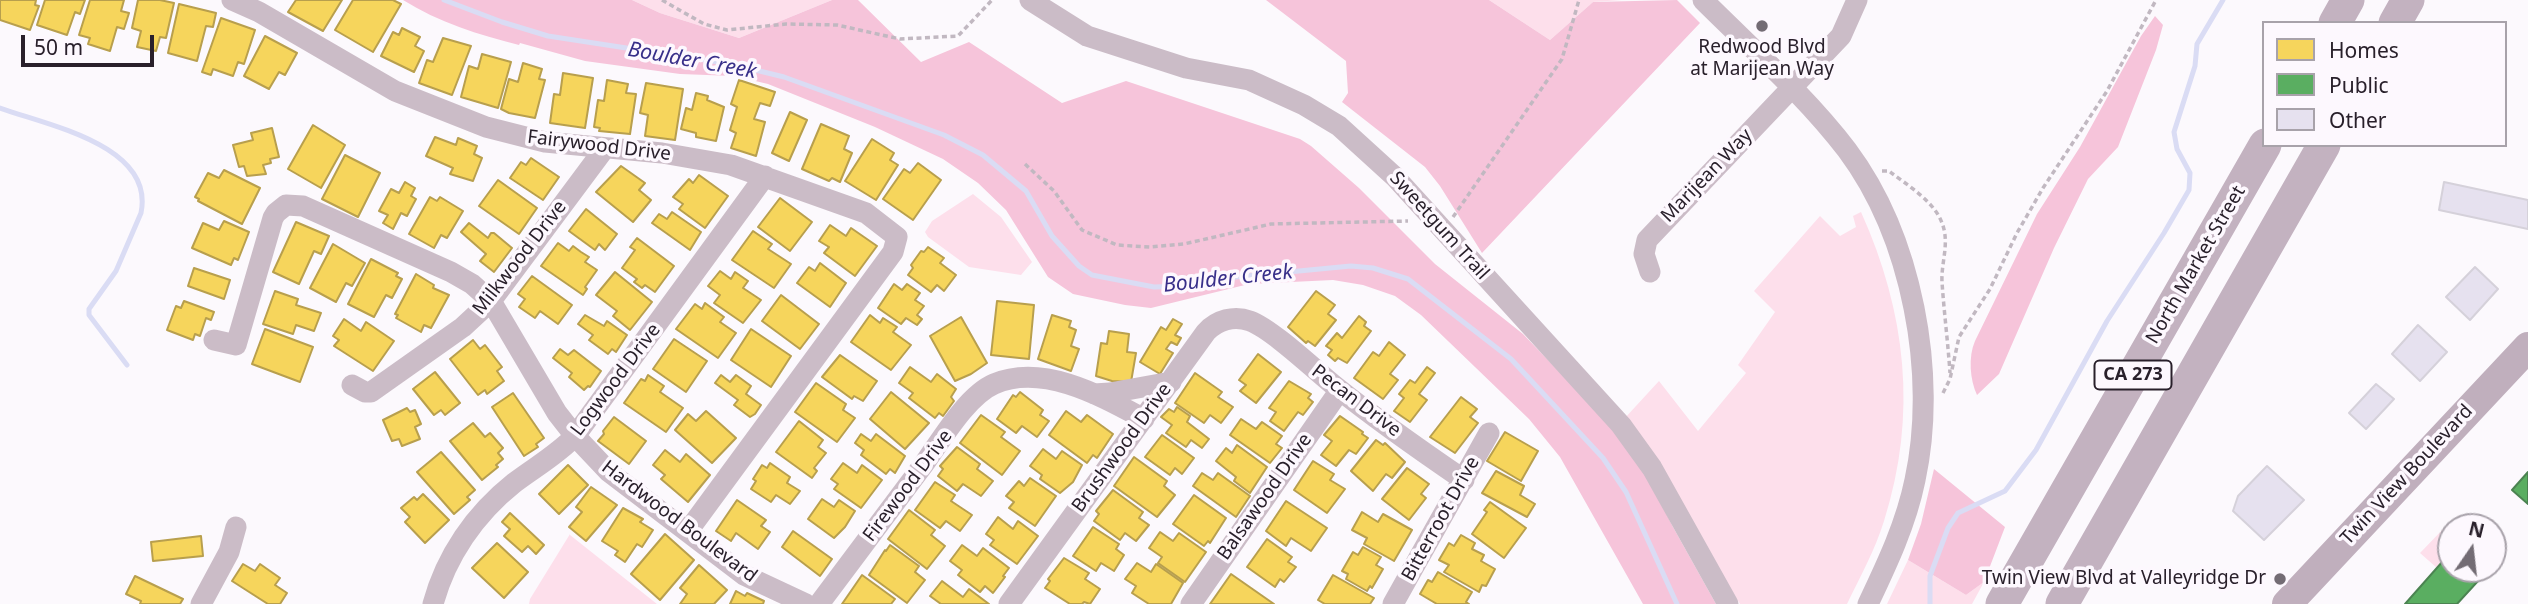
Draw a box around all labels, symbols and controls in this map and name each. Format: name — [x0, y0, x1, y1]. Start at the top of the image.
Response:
marker: Redwood Blvd at Marijean Way — [1754, 18, 1770, 34]
scale bar — [24, 21, 158, 65]
legend — [2262, 21, 2507, 147]
text: 50 m — [34, 33, 83, 61]
text: Homes — [2329, 36, 2399, 64]
water label: Boulder Creek — [626, 37, 758, 85]
place label: Redwood Blvd at Marijean Way — [1690, 37, 1834, 81]
text: Public — [2329, 71, 2389, 99]
text: Other — [2329, 106, 2386, 134]
street label: Marijean Way — [1657, 124, 1757, 228]
street label: Fairywood Drive — [526, 126, 672, 166]
street label: Sweetgum Trail — [1385, 167, 1493, 285]
street label: North Market Street — [2141, 182, 2251, 348]
street label: Milkwood Drive — [468, 196, 572, 320]
water label: Boulder Creek — [1162, 260, 1294, 298]
street label: Logwood Drive — [566, 319, 666, 441]
street label: Pecan Drive — [1307, 360, 1405, 442]
road number: CA 273 — [2094, 360, 2172, 390]
street label: Brushwood Drive — [1067, 379, 1177, 517]
street label: Twin View Boulevard — [2336, 400, 2478, 550]
street label: Firewood Drive — [859, 426, 957, 546]
street label: Balsawood Drive — [1213, 429, 1317, 565]
street label: Bitterroot Drive — [1397, 453, 1485, 585]
street label: Hardwood Boulevard — [597, 456, 761, 588]
north arrow — [2437, 513, 2507, 583]
text: N — [2466, 515, 2487, 544]
place label: Twin View Blvd at Valleyridge Dr — [1982, 568, 2266, 590]
marker: Twin View Blvd at Valleyridge Dr — [2272, 571, 2288, 587]

